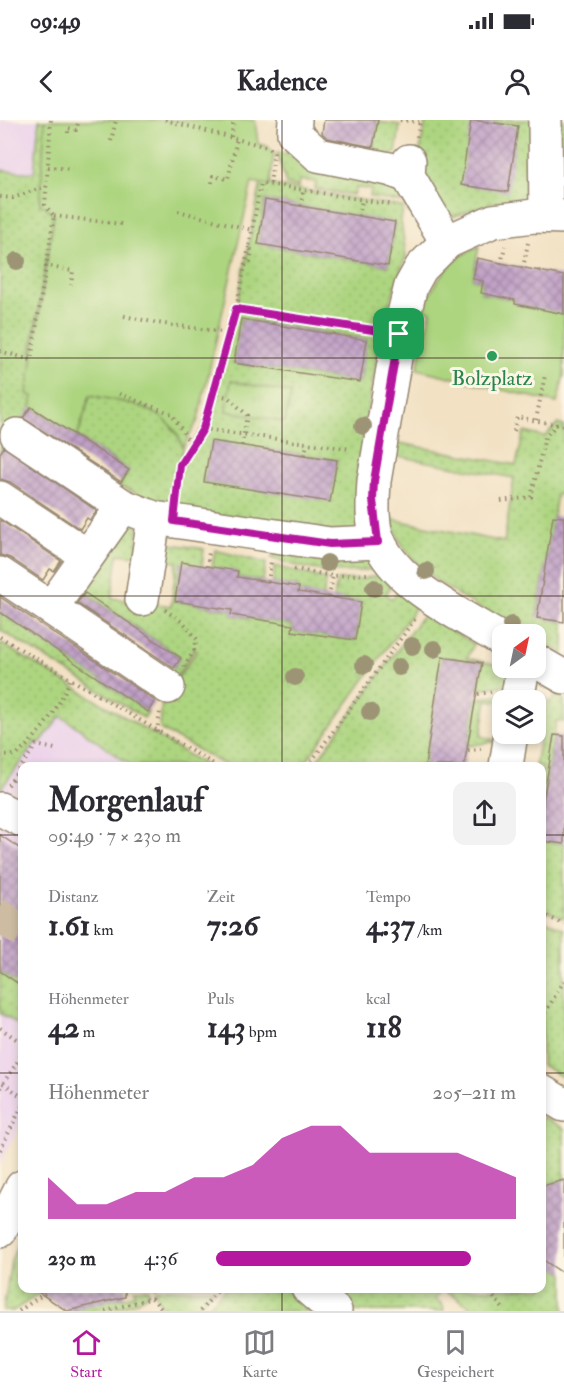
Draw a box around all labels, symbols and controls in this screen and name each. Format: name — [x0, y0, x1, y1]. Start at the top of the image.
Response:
text: 09:49 — [30, 7, 81, 35]
icon: back — [30, 65, 63, 98]
text: Kadence — [237, 65, 327, 98]
icon: person — [501, 65, 534, 98]
pin — [373, 308, 424, 359]
icon: arrive — [382, 317, 415, 350]
marker: Bolzplatz — [485, 349, 499, 363]
place label: Bolzplatz — [452, 365, 532, 392]
north arrow — [492, 624, 546, 678]
map controls — [492, 624, 546, 744]
button: layers — [492, 690, 546, 744]
text: Morgenlauf — [48, 780, 204, 821]
button: share — [453, 782, 516, 845]
text: 09:49 · 7 × 230 m — [48, 823, 181, 848]
text: Distanz — [48, 887, 99, 907]
text: Zeit — [207, 887, 235, 907]
text: Tempo — [366, 887, 411, 907]
text: 1.61 — [48, 907, 90, 944]
text: 7:26 — [207, 907, 259, 944]
text: 4:37 — [366, 907, 415, 944]
text: km — [90, 920, 114, 940]
text: /km — [415, 920, 442, 940]
text: Höhenmeter — [48, 989, 129, 1009]
text: Puls — [207, 989, 234, 1009]
text: kcal — [366, 989, 391, 1009]
text: 42 — [48, 1009, 79, 1046]
text: 143 — [207, 1009, 245, 1046]
text: 118 — [366, 1009, 402, 1046]
text: m — [79, 1022, 95, 1042]
text: bpm — [245, 1022, 277, 1042]
text: Höhenmeter — [48, 1080, 149, 1105]
text: 205–211 m — [433, 1080, 516, 1105]
text: 230 m — [48, 1246, 96, 1271]
text: 4:36 — [144, 1246, 178, 1271]
tab: Start — [70, 1326, 103, 1382]
tab: Karte — [242, 1326, 278, 1382]
tab: Gespeichert — [417, 1326, 494, 1382]

